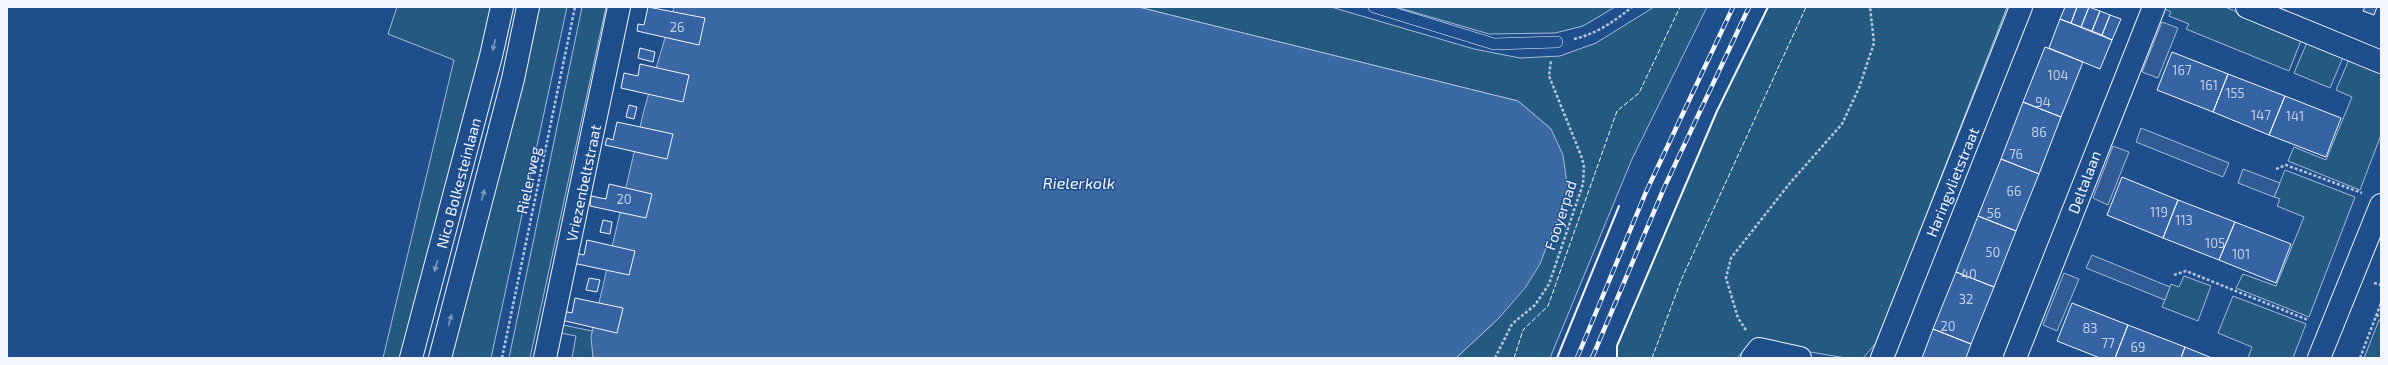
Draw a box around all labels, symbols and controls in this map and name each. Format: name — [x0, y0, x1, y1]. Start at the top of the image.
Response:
house number: 26 — [670, 19, 684, 35]
one-way arrow — [490, 39, 496, 51]
house number: 167 — [2172, 62, 2192, 78]
house number: 104 — [2047, 67, 2069, 83]
house number: 161 — [2200, 77, 2218, 93]
house number: 155 — [2225, 85, 2245, 101]
house number: 94 — [2035, 94, 2051, 110]
house number: 147 — [2251, 107, 2271, 123]
house number: 141 — [2286, 108, 2304, 124]
street label: Nico Bolkesteinlaan — [432, 116, 484, 250]
street label: Vriezenbeltstraat — [562, 123, 604, 243]
street label: Haringvlietstraat — [1922, 124, 1982, 239]
house number: 86 — [2031, 124, 2047, 140]
street label: Rielerweg — [512, 144, 544, 215]
house number: 76 — [2009, 146, 2023, 162]
street label: Deltalaan — [2064, 148, 2104, 216]
water label: Rielerkolk — [1043, 173, 1115, 192]
street label: Fooyerpad — [1540, 178, 1580, 252]
house number: 66 — [2007, 183, 2021, 199]
one-way arrow — [480, 188, 486, 201]
house number: 20 — [616, 191, 632, 207]
house number: 119 — [2150, 204, 2168, 220]
house number: 56 — [1987, 205, 2001, 221]
house number: 113 — [2175, 212, 2193, 228]
house number: 105 — [2205, 235, 2225, 251]
house number: 50 — [1986, 244, 2000, 260]
house number: 101 — [2232, 246, 2250, 262]
one-way arrow — [432, 259, 438, 272]
house number: 40 — [1961, 266, 1977, 282]
house number: 32 — [1959, 291, 1973, 307]
one-way arrow — [447, 314, 453, 327]
house number: 20 — [1940, 318, 1956, 334]
house number: 83 — [2082, 320, 2098, 336]
house number: 77 — [2101, 335, 2115, 351]
house number: 69 — [2131, 339, 2145, 355]

